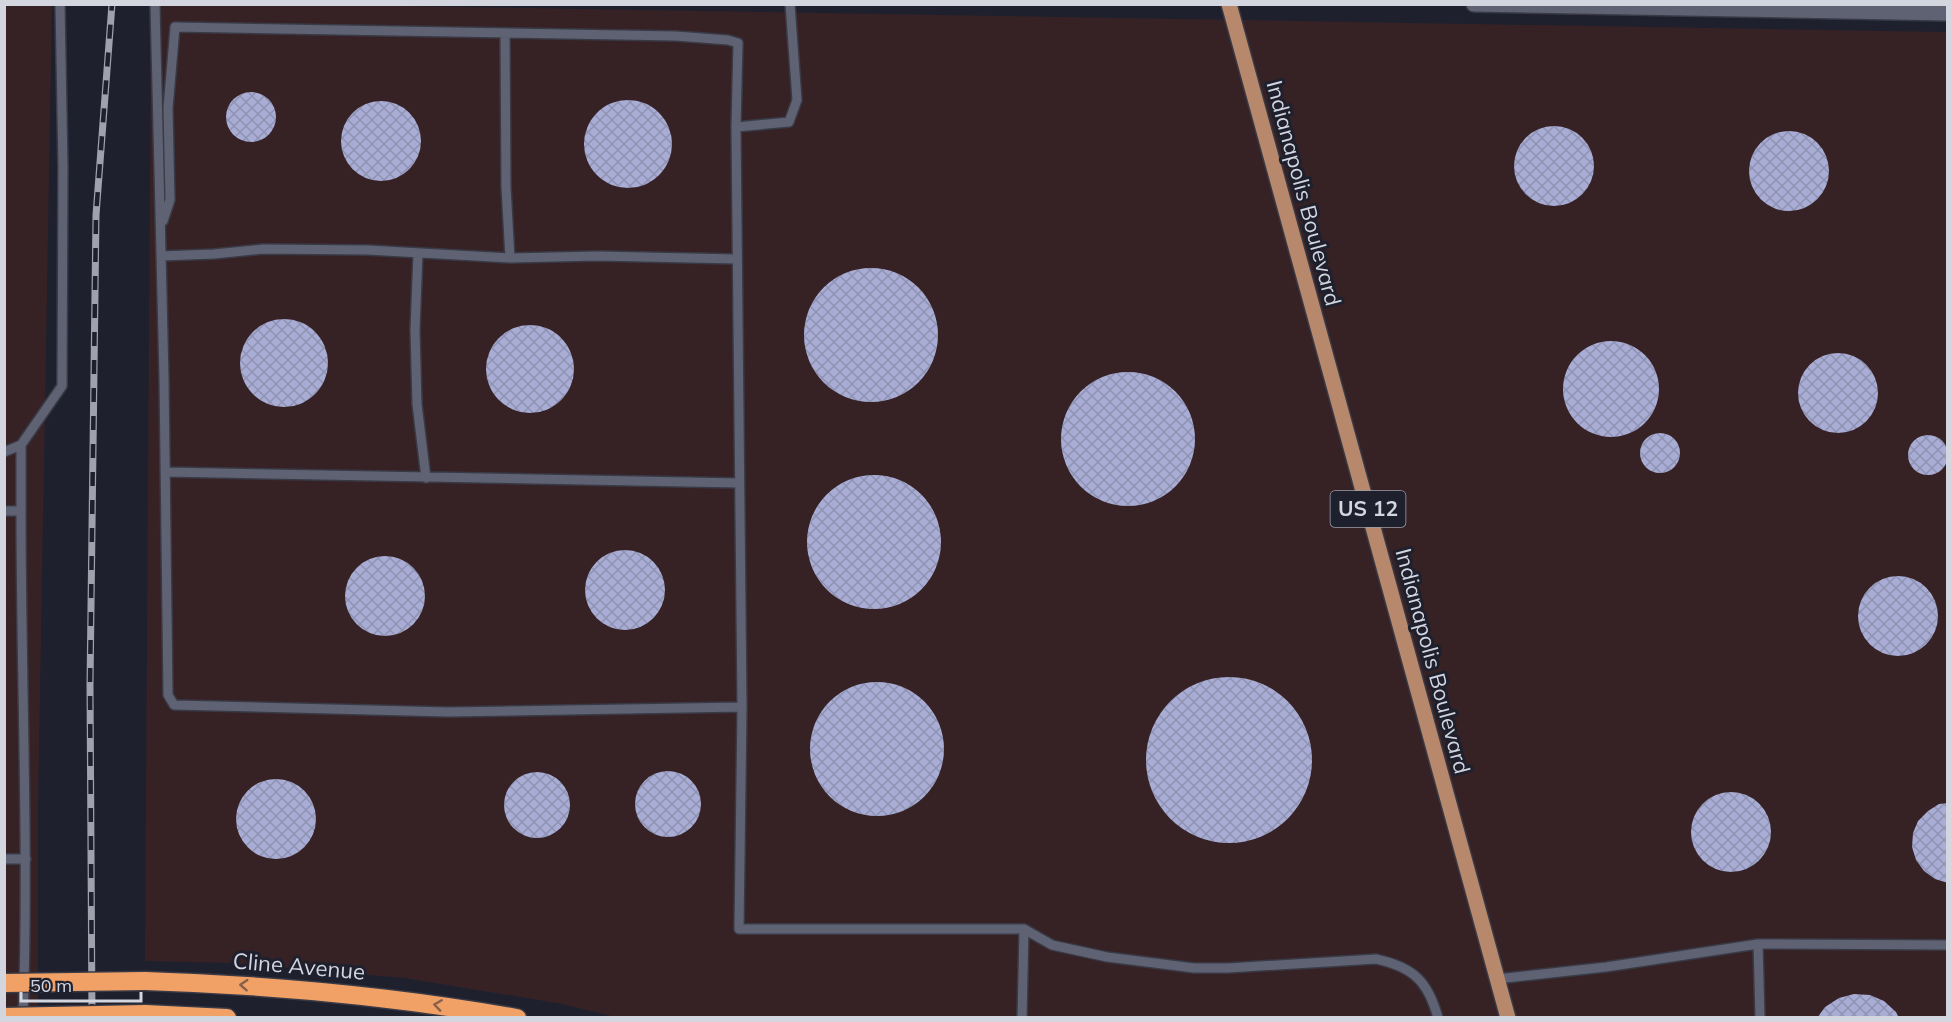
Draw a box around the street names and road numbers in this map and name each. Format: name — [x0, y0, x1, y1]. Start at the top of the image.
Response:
street label: Indianapolis Boulevard — [1260, 77, 1348, 309]
road number: US 12 — [1330, 491, 1406, 527]
street label: Indianapolis Boulevard — [1389, 545, 1477, 777]
street label: Cline Avenue — [232, 946, 366, 986]

